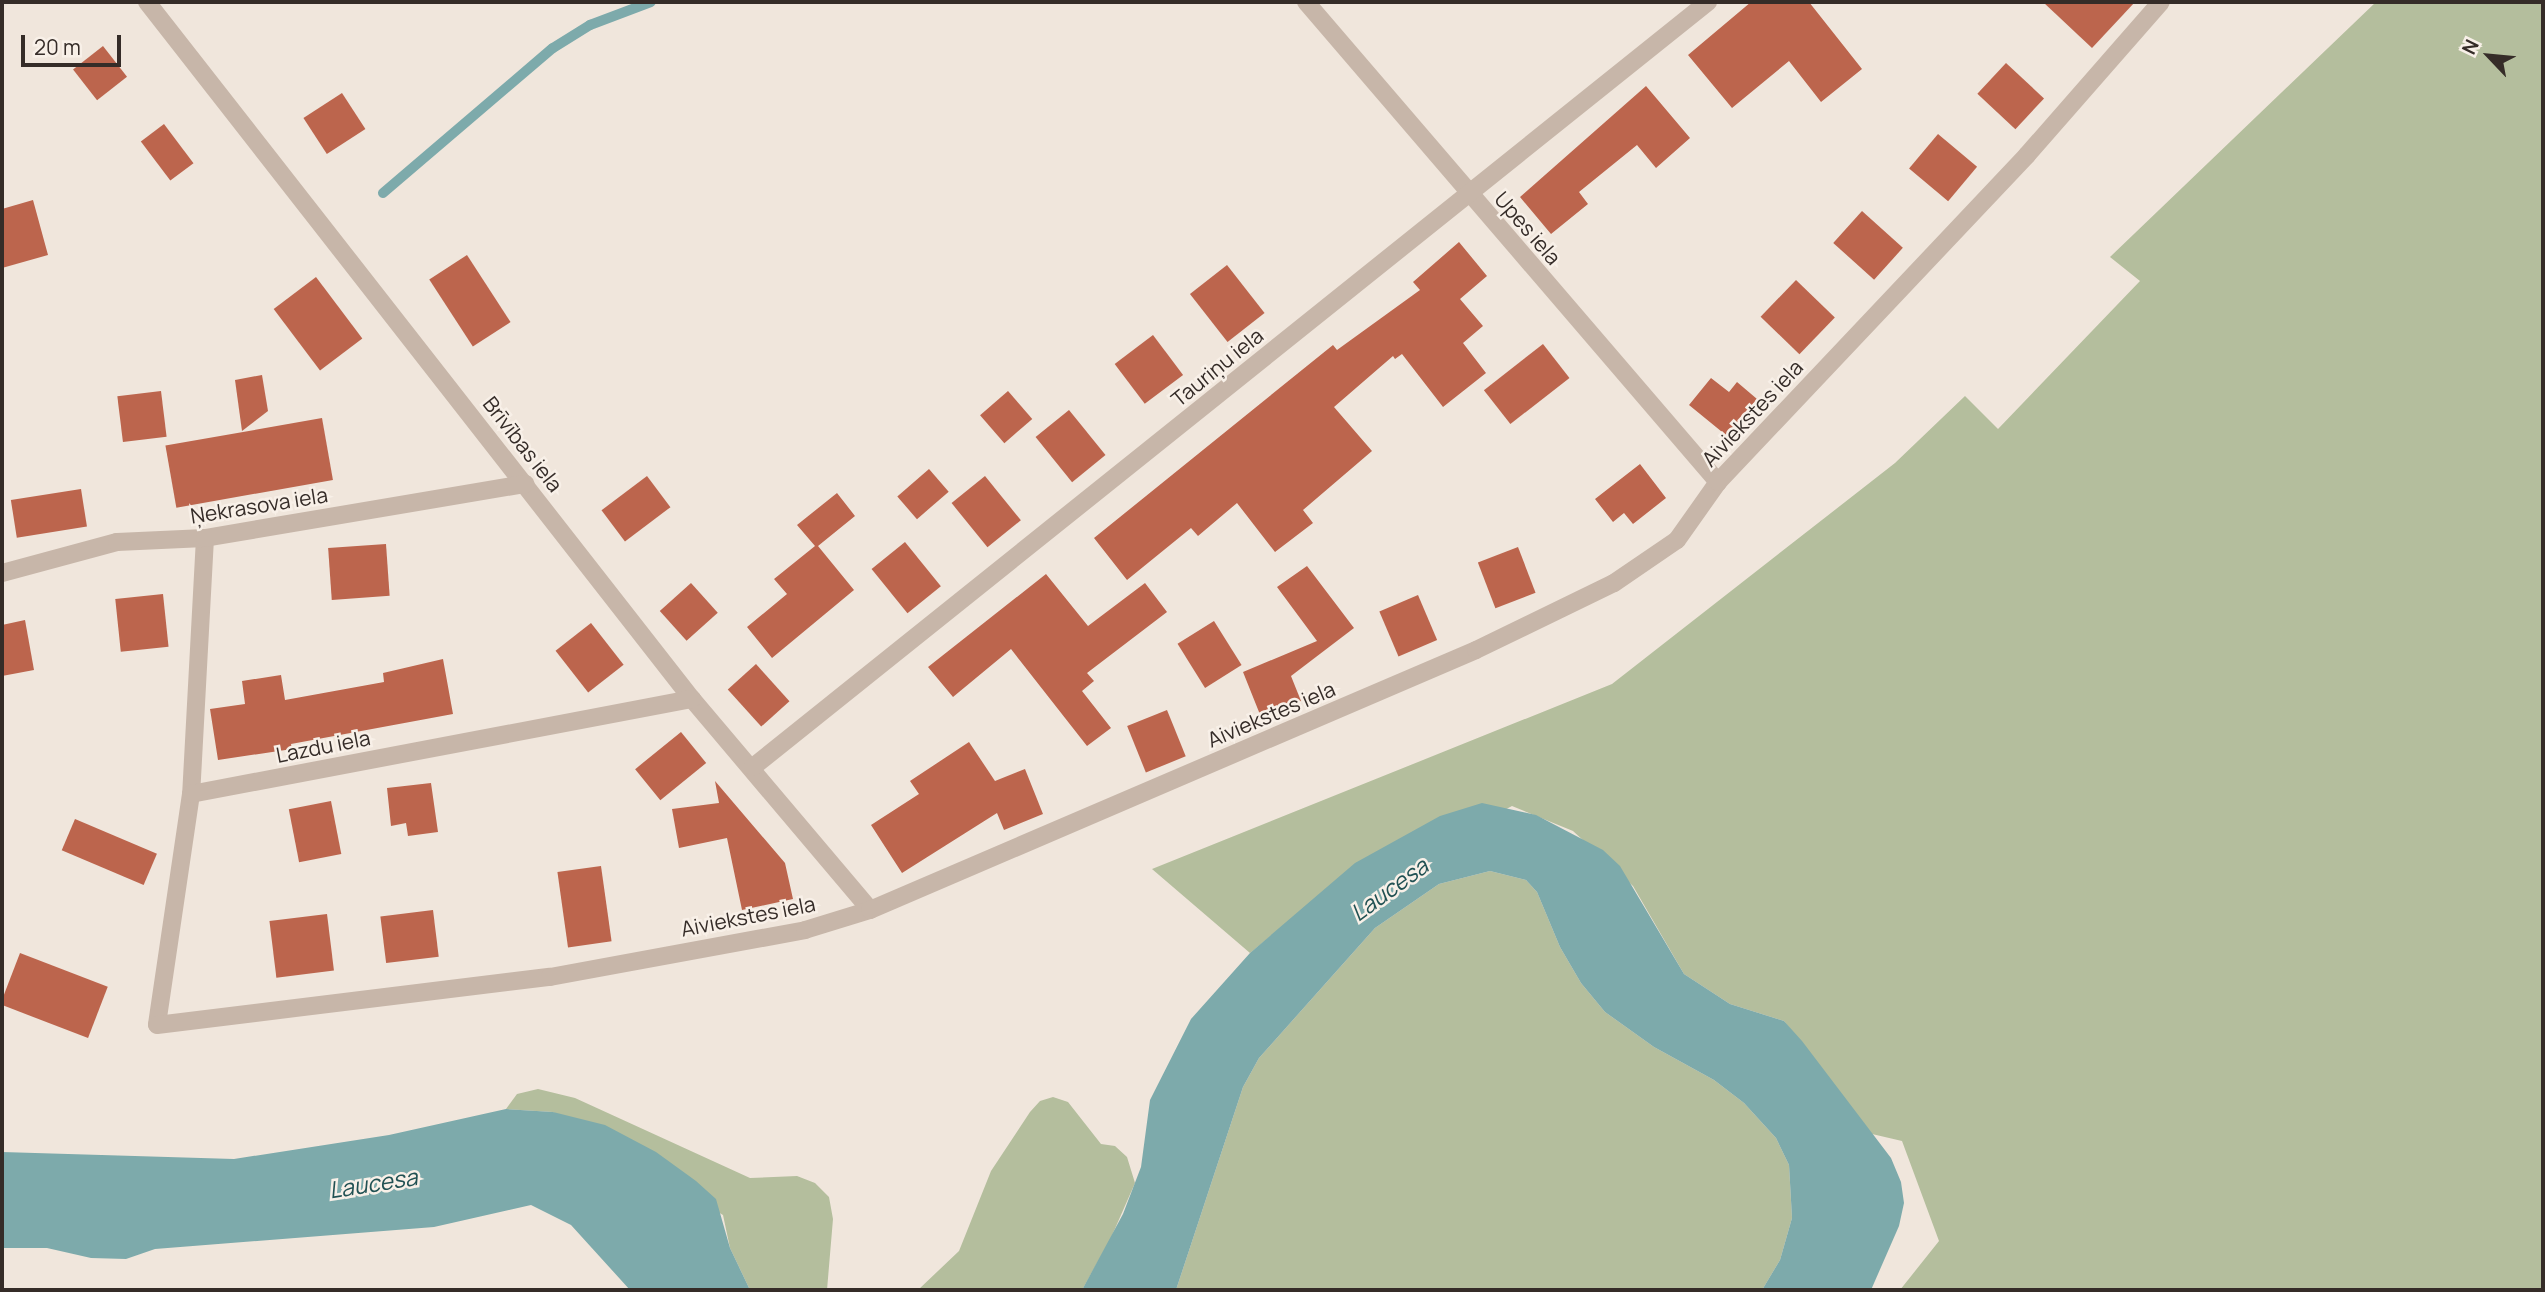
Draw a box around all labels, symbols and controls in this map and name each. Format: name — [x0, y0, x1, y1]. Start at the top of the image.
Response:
scale bar — [24, 21, 124, 65]
north arrow — [2454, 21, 2524, 91]
text: 20 m — [34, 33, 81, 61]
text: N — [2455, 35, 2485, 59]
street label: Upes iela — [1489, 186, 1567, 270]
street label: Tauriņu iela — [1166, 322, 1268, 412]
street label: Aiviekstes iela — [1696, 354, 1808, 472]
street label: Brīvības iela — [478, 391, 568, 497]
street label: Ņekrasova iela — [189, 482, 329, 528]
street label: Aiviekstes iela — [1203, 676, 1339, 752]
street label: Lazdu iela — [274, 725, 372, 767]
water label: Laucesa — [1345, 852, 1433, 926]
street label: Aiviekstes iela — [679, 891, 817, 941]
water label: Laucesa — [327, 1162, 419, 1204]

